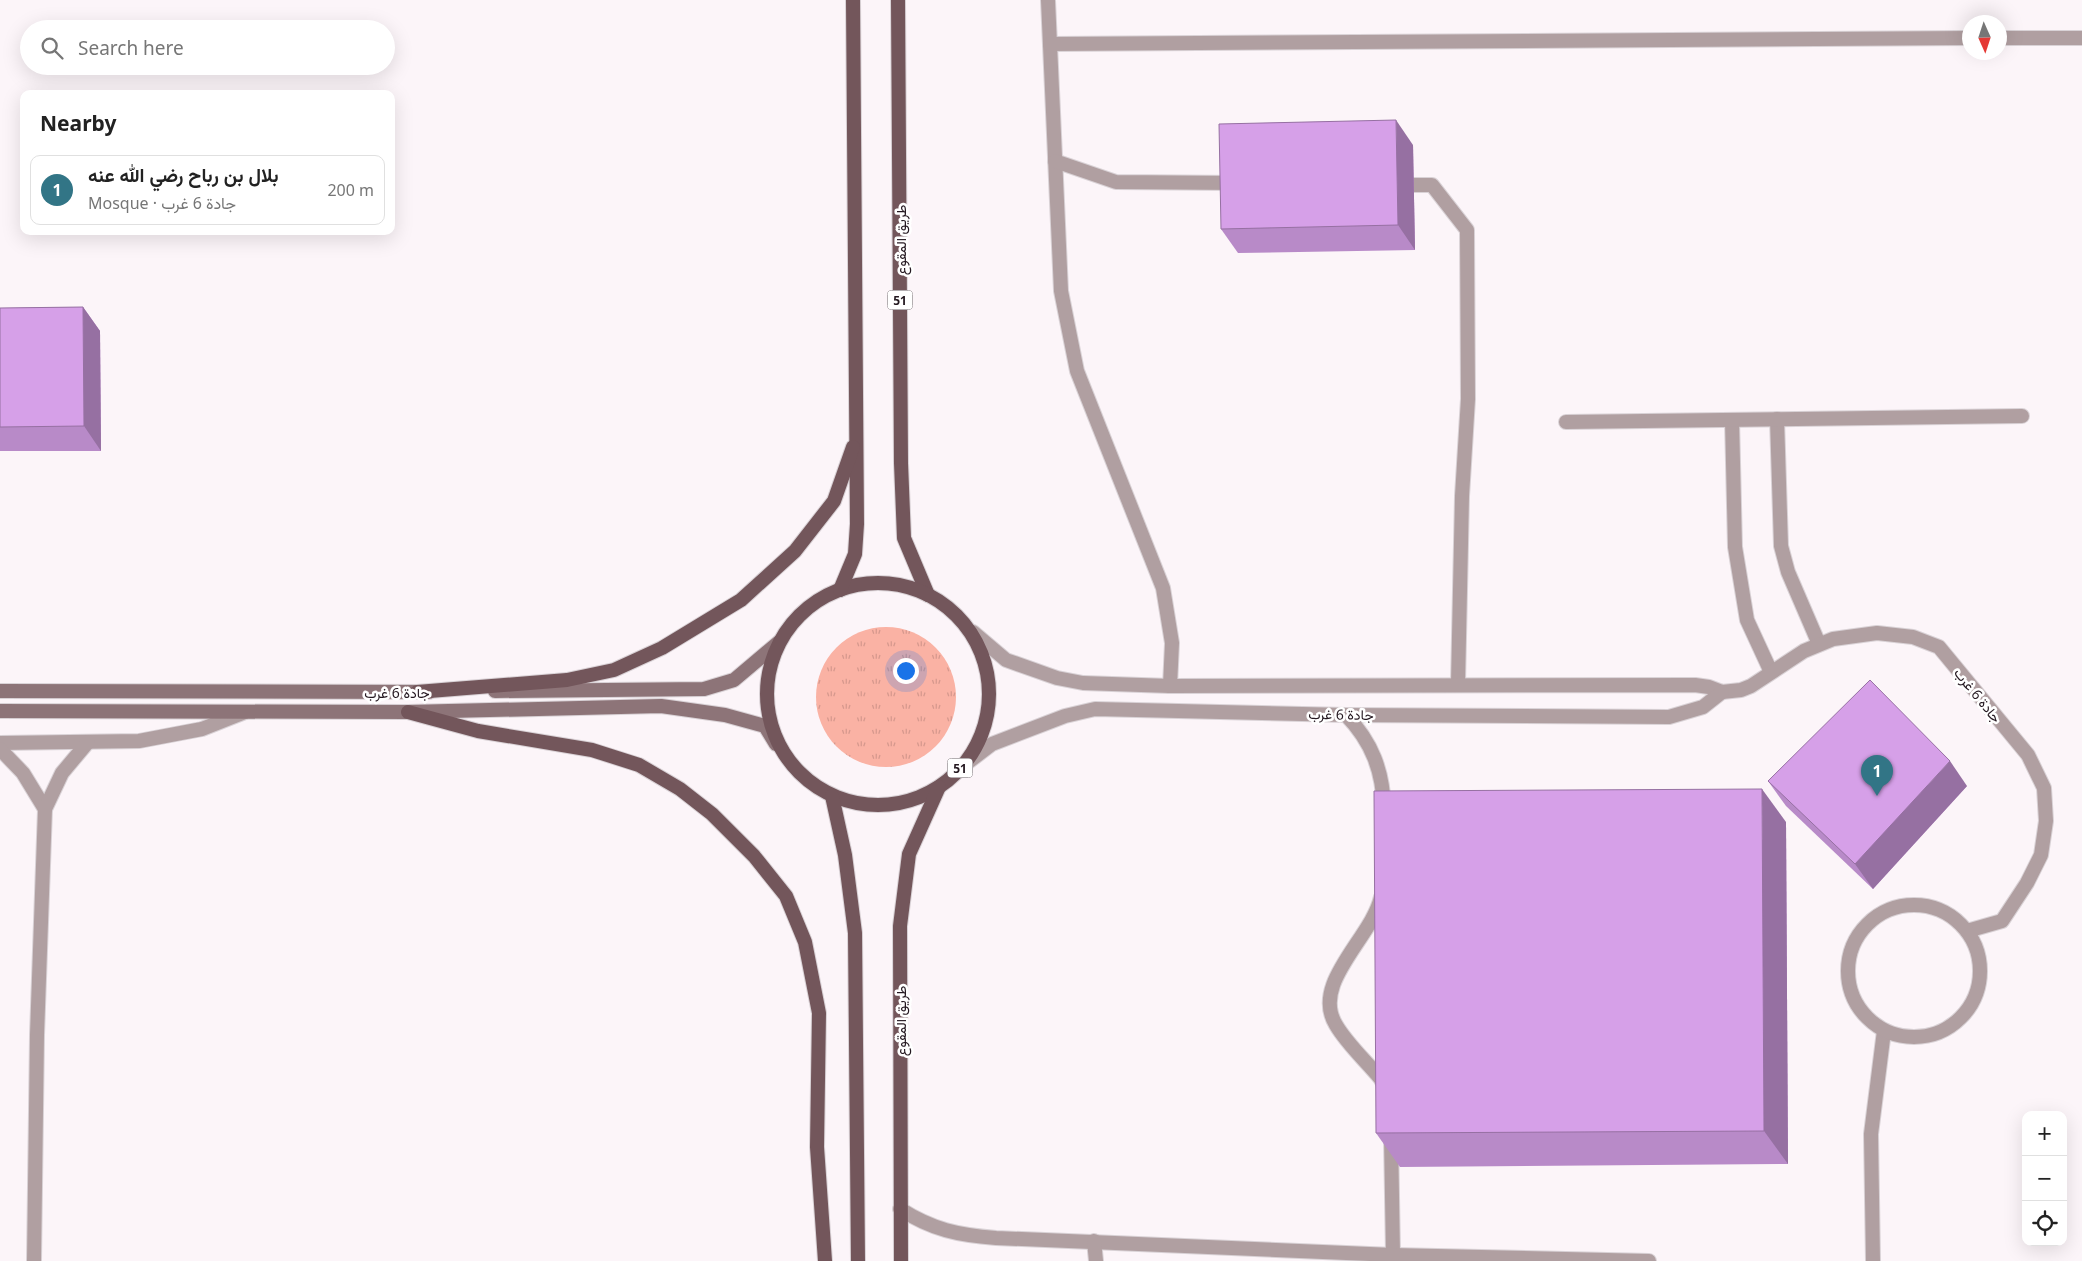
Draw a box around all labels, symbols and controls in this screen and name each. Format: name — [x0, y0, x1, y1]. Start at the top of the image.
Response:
north arrow — [1962, 15, 2007, 60]
search box — [20, 20, 395, 75]
icon: search — [38, 34, 66, 62]
text: Search here — [78, 35, 184, 61]
text: Nearby — [40, 109, 116, 137]
text: بلال بن رباح رضي الله عنه — [88, 162, 278, 188]
text: 1 — [52, 179, 62, 201]
text: 200 m — [327, 179, 374, 201]
text: Mosque · جادة 6 غرب — [88, 192, 236, 214]
street label: طريق المقوع — [891, 205, 912, 275]
road number: 51 — [888, 290, 912, 310]
your location — [893, 658, 919, 684]
street label: جادة 6 غرب — [1950, 664, 2006, 726]
street label: جادة 6 غرب — [364, 683, 430, 702]
street label: جادة 6 غرب — [1308, 704, 1374, 724]
pin: 1 — [1861, 755, 1893, 796]
road number: 51 — [948, 758, 972, 778]
street label: طريق المقوع — [891, 986, 912, 1056]
map controls — [2022, 1111, 2067, 1246]
button: + — [2022, 1111, 2067, 1156]
button: − — [2022, 1156, 2067, 1201]
button: locate — [2022, 1201, 2067, 1246]

